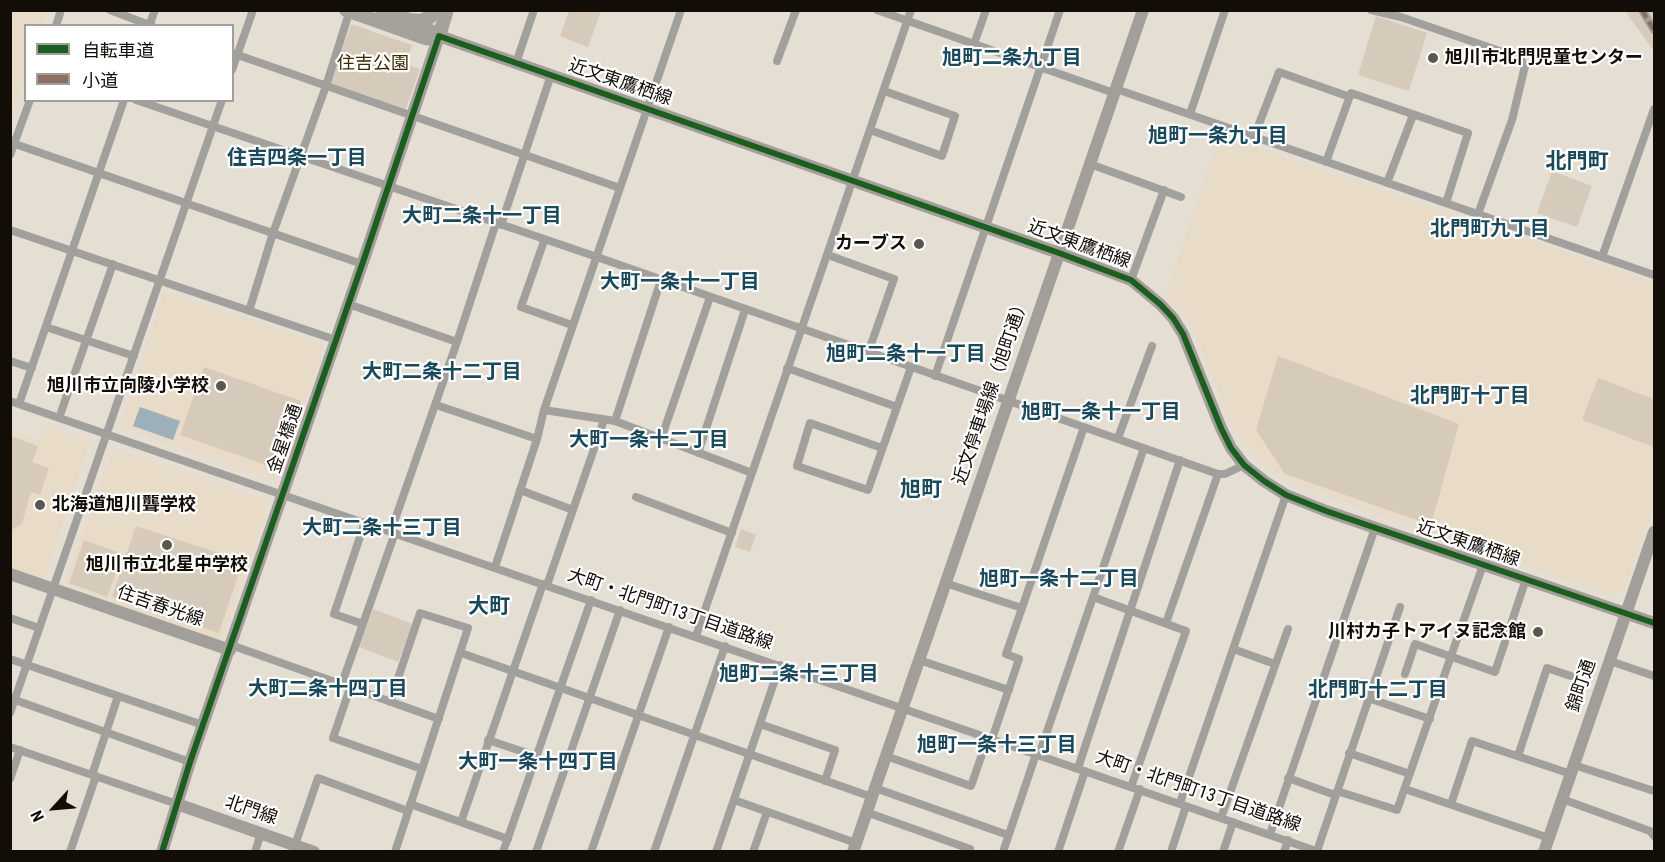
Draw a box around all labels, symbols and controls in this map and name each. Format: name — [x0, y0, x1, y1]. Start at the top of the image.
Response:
legend — [24, 24, 234, 102]
text: 自転車道 — [82, 40, 154, 61]
district label: 旭町二条九丁目 — [942, 47, 1082, 71]
place label: 旭川市北門児童センター — [1445, 47, 1643, 69]
marker: 旭川市北門児童センター — [1426, 51, 1440, 65]
park label: 住吉公園 — [337, 53, 409, 75]
street label: 近文東鷹栖線 — [565, 55, 675, 111]
text: 小道 — [82, 70, 118, 91]
district label: 旭町一条九丁目 — [1148, 125, 1288, 149]
district label: 住吉四条一丁目 — [227, 147, 367, 171]
district label: 北門町 — [1546, 150, 1608, 176]
district label: 大町二条十一丁目 — [402, 205, 562, 229]
street label: 近文東鷹栖線 — [1025, 216, 1133, 274]
district label: 北門町九丁目 — [1430, 218, 1550, 242]
place label: カーブス — [835, 233, 907, 255]
marker: カーブス — [912, 237, 926, 251]
district label: 大町一条十一丁目 — [600, 271, 760, 295]
street label: 近文停車場線（旭町通） — [950, 294, 1034, 488]
district label: 旭町二条十一丁目 — [826, 343, 986, 367]
district label: 大町二条十二丁目 — [362, 361, 522, 385]
place label: 旭川市立向陵小学校 — [47, 375, 209, 397]
marker: 旭川市立向陵小学校 — [214, 379, 228, 393]
district label: 北門町十丁目 — [1410, 385, 1530, 409]
street label: 金星橋通 — [264, 401, 308, 477]
district label: 旭町一条十一丁目 — [1021, 401, 1181, 425]
district label: 大町一条十二丁目 — [569, 429, 729, 453]
district label: 旭町 — [900, 478, 942, 504]
place label: 北海道旭川聾学校 — [52, 494, 196, 516]
marker: 北海道旭川聾学校 — [33, 498, 47, 512]
street label: 近文東鷹栖線 — [1413, 516, 1523, 572]
district label: 大町二条十三丁目 — [302, 517, 462, 541]
marker: 旭川市立北星中学校 — [160, 538, 174, 552]
place label: 旭川市立北星中学校 — [86, 554, 248, 576]
street label: 大町・北門町13丁目道路線 — [564, 565, 776, 655]
district label: 旭町一条十二丁目 — [979, 568, 1139, 592]
street label: 住吉春光線 — [114, 582, 206, 632]
district label: 大町 — [468, 595, 510, 621]
place label: 川村カ子トアイヌ記念館 — [1328, 621, 1526, 643]
marker: 川村カ子トアイヌ記念館 — [1531, 625, 1545, 639]
street label: 錦町通 — [1563, 657, 1601, 715]
district label: 旭町二条十三丁目 — [719, 663, 879, 687]
district label: 大町二条十四丁目 — [248, 678, 408, 702]
district label: 北門町十二丁目 — [1308, 679, 1448, 703]
district label: 旭町一条十三丁目 — [917, 734, 1077, 758]
street label: 大町・北門町13丁目道路線 — [1092, 747, 1304, 837]
district label: 大町一条十四丁目 — [458, 751, 618, 775]
north arrow — [24, 778, 84, 838]
street label: 北門線 — [222, 792, 280, 830]
text: N — [27, 808, 48, 825]

